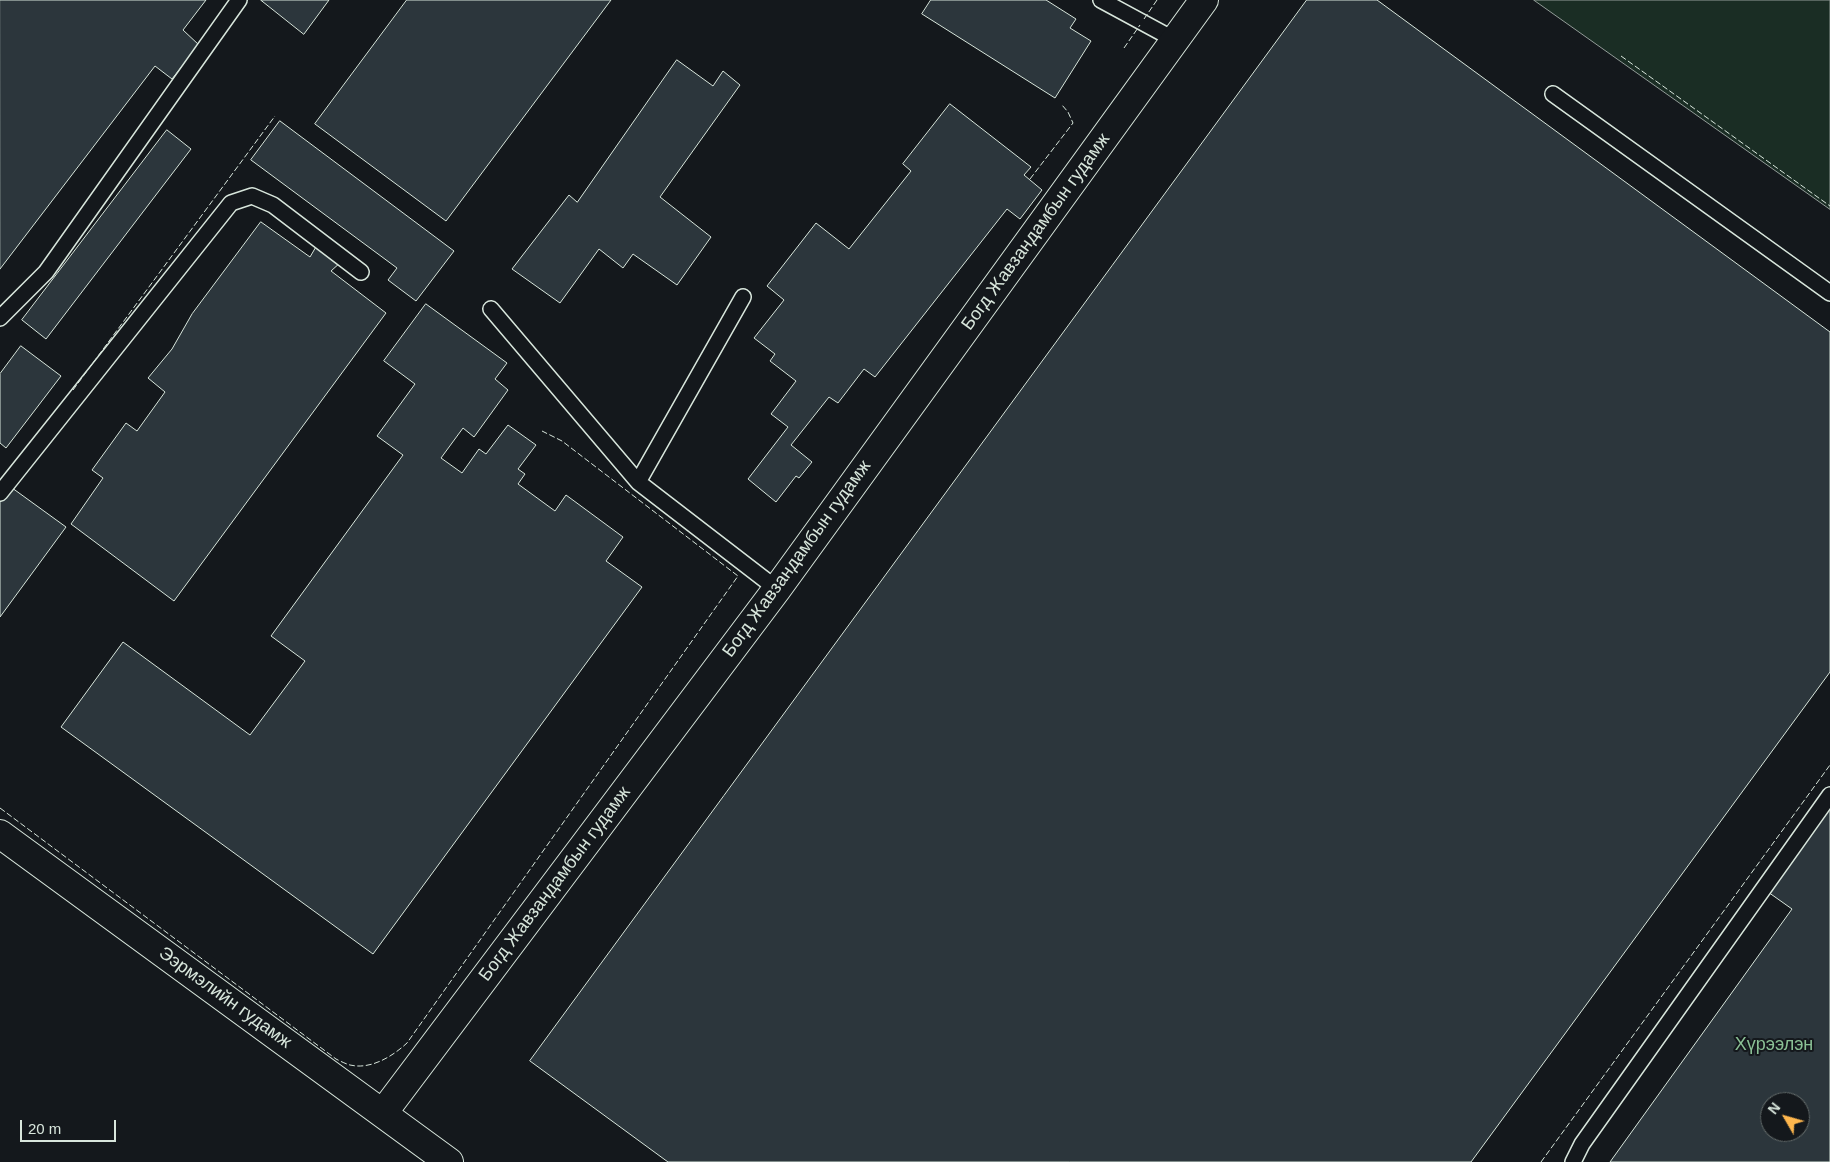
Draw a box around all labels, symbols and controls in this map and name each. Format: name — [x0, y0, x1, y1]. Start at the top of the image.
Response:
street label: Богд Жавзандамбын гудамж — [957, 129, 1115, 335]
street label: Богд Жавзандамбын гудамж — [718, 456, 876, 662]
street label: Богд Жавзандамбын гудамж — [475, 782, 635, 986]
street label: Ээрмэлийн гудамж — [154, 943, 296, 1053]
park label: Хүрээлэн — [1735, 1034, 1813, 1056]
north arrow — [1760, 1092, 1810, 1142]
text: N — [1765, 1099, 1783, 1117]
scale bar — [22, 1110, 119, 1142]
text: 20 m — [28, 1120, 61, 1137]

